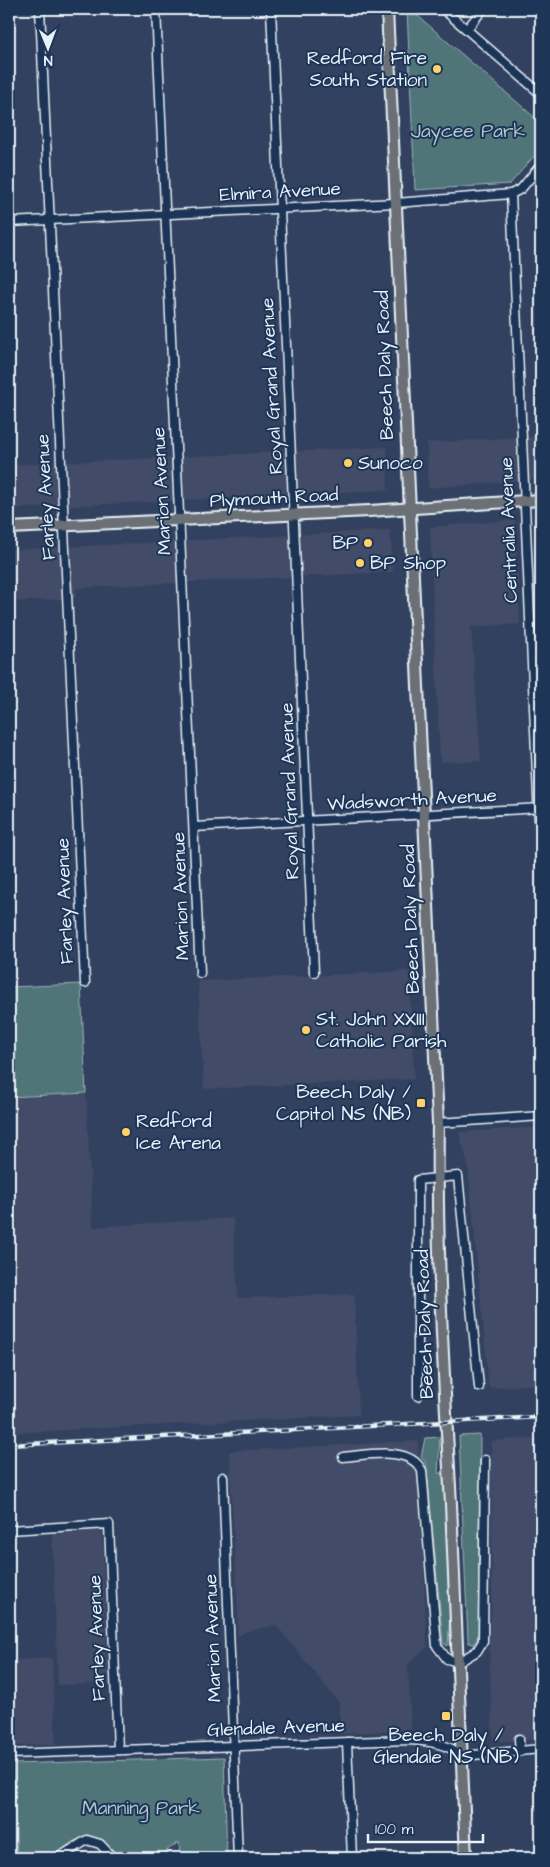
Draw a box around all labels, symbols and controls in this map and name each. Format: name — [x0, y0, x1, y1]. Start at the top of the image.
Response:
north arrow — [22, 22, 72, 72]
place label: Redford Fire South Station — [307, 45, 427, 94]
text: N — [43, 50, 53, 70]
marker: Redford Fire South Station — [431, 63, 443, 75]
park label: Jaycee Park — [411, 118, 525, 146]
street label: Elmira Avenue — [219, 175, 341, 209]
street label: Beech Daly Road — [369, 289, 402, 440]
street label: Royal Grand Avenue — [254, 297, 291, 475]
street label: Marion Avenue — [145, 426, 179, 556]
street label: Farley Avenue — [29, 433, 64, 561]
place label: Sunoco — [358, 450, 423, 477]
marker: Sunoco — [342, 457, 354, 469]
street label: Centralia Avenue — [493, 457, 525, 603]
street label: Plymouth Road — [209, 481, 339, 516]
place label: BP — [332, 530, 358, 557]
marker: BP — [362, 537, 374, 549]
place label: BP Shop — [370, 550, 447, 577]
marker: BP Shop — [354, 557, 366, 569]
street label: Royal Grand Avenue — [273, 702, 308, 880]
street label: Wadsworth Avenue — [327, 782, 497, 818]
street label: Marion Avenue — [165, 831, 197, 961]
street label: Farley Avenue — [49, 837, 82, 965]
street label: Beech Daly Road — [395, 843, 428, 994]
place label: St. John XXIII Catholic Parish — [316, 1006, 447, 1055]
marker: St. John XXIII Catholic Parish — [300, 1024, 312, 1036]
place label: Beech Daly / Capitol NS (NB) — [276, 1079, 411, 1128]
marker: Beech Daly / Capitol NS (NB) — [415, 1097, 427, 1109]
place label: Redford Ice Arena — [136, 1108, 221, 1157]
marker: Redford Ice Arena — [120, 1126, 132, 1138]
street label: Beech Daly Road — [409, 1248, 442, 1399]
street label: Marion Avenue — [197, 1573, 229, 1703]
street label: Farley Avenue — [81, 1574, 114, 1702]
marker: Beech Daly / Glendale NS (NB) — [440, 1710, 452, 1722]
street label: Glendale Avenue — [207, 1712, 345, 1744]
place label: Beech Daly / Glendale NS (NB) — [373, 1722, 519, 1771]
park label: Manning Park — [82, 1795, 200, 1823]
scale bar — [368, 1812, 482, 1844]
text: 100 m — [375, 1819, 414, 1840]

